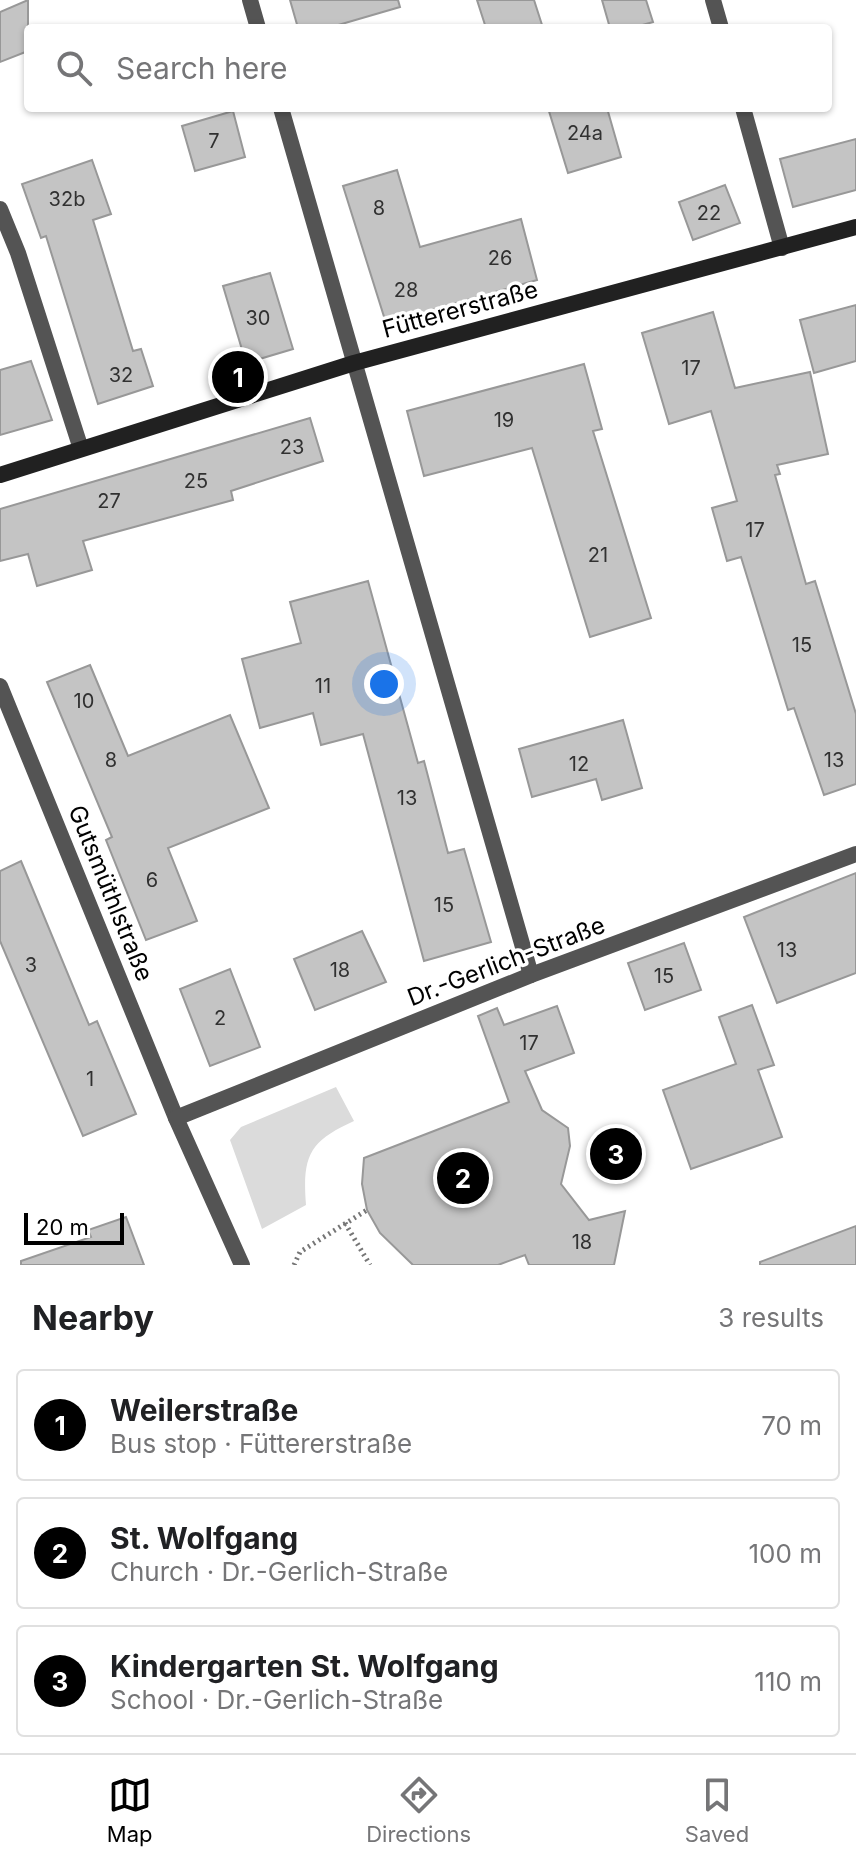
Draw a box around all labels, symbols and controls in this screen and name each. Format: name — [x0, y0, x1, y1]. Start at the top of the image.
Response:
search box — [24, 24, 832, 112]
icon: search — [52, 46, 96, 90]
text: Search here — [116, 50, 288, 86]
house number: 24a — [567, 121, 603, 145]
house number: 7 — [208, 129, 220, 153]
house number: 32b — [49, 187, 85, 211]
house number: 8 — [373, 196, 385, 220]
house number: 22 — [697, 201, 721, 225]
house number: 26 — [488, 246, 512, 270]
street label: Füttererstraße — [379, 274, 541, 344]
house number: 28 — [394, 278, 418, 302]
house number: 30 — [246, 306, 270, 330]
pin: 1 — [212, 347, 264, 407]
house number: 17 — [681, 356, 701, 380]
house number: 32 — [109, 363, 133, 387]
house number: 19 — [494, 408, 514, 432]
house number: 23 — [280, 435, 304, 459]
house number: 25 — [184, 469, 208, 493]
house number: 27 — [97, 489, 121, 513]
house number: 17 — [745, 518, 765, 542]
house number: 21 — [588, 543, 608, 567]
house number: 15 — [792, 633, 812, 657]
your location — [364, 664, 404, 704]
house number: 11 — [315, 674, 331, 698]
house number: 10 — [74, 689, 94, 713]
house number: 8 — [105, 748, 117, 772]
house number: 13 — [824, 748, 844, 772]
house number: 12 — [569, 752, 589, 776]
house number: 13 — [397, 786, 417, 810]
street label: Gutsmüthlstraße — [62, 801, 160, 985]
house number: 6 — [146, 868, 158, 892]
house number: 15 — [434, 893, 454, 917]
street label: Dr.-Gerlich-Straße — [403, 910, 609, 1012]
house number: 13 — [777, 938, 797, 962]
house number: 3 — [25, 953, 37, 977]
house number: 18 — [330, 958, 350, 982]
house number: 15 — [654, 964, 674, 988]
house number: 2 — [214, 1006, 226, 1030]
house number: 17 — [519, 1031, 539, 1055]
house number: 1 — [86, 1067, 94, 1091]
pin: 3 — [590, 1124, 642, 1184]
pin: 2 — [437, 1148, 489, 1208]
scale bar — [24, 1209, 124, 1245]
text: 20 m — [36, 1214, 89, 1240]
house number: 18 — [572, 1230, 592, 1254]
text: Nearby — [32, 1297, 154, 1338]
text: 3 results — [718, 1302, 824, 1333]
text: Weilerstraße — [110, 1392, 298, 1428]
text: 1 — [54, 1410, 66, 1441]
text: 70 m — [761, 1410, 822, 1441]
text: Bus stop · Füttererstraße — [110, 1428, 412, 1459]
text: St. Wolfgang — [110, 1520, 298, 1556]
text: 2 — [52, 1538, 68, 1569]
text: 100 m — [749, 1538, 822, 1569]
text: Church · Dr.-Gerlich-Straße — [110, 1556, 448, 1587]
text: Kindergarten St. Wolfgang — [110, 1648, 499, 1684]
text: 3 — [52, 1666, 68, 1697]
text: 110 m — [754, 1666, 822, 1697]
text: School · Dr.-Gerlich-Straße — [110, 1684, 443, 1715]
tab: Map — [107, 1773, 153, 1847]
tab: Directions — [366, 1773, 471, 1847]
tab: Saved — [685, 1773, 749, 1847]

